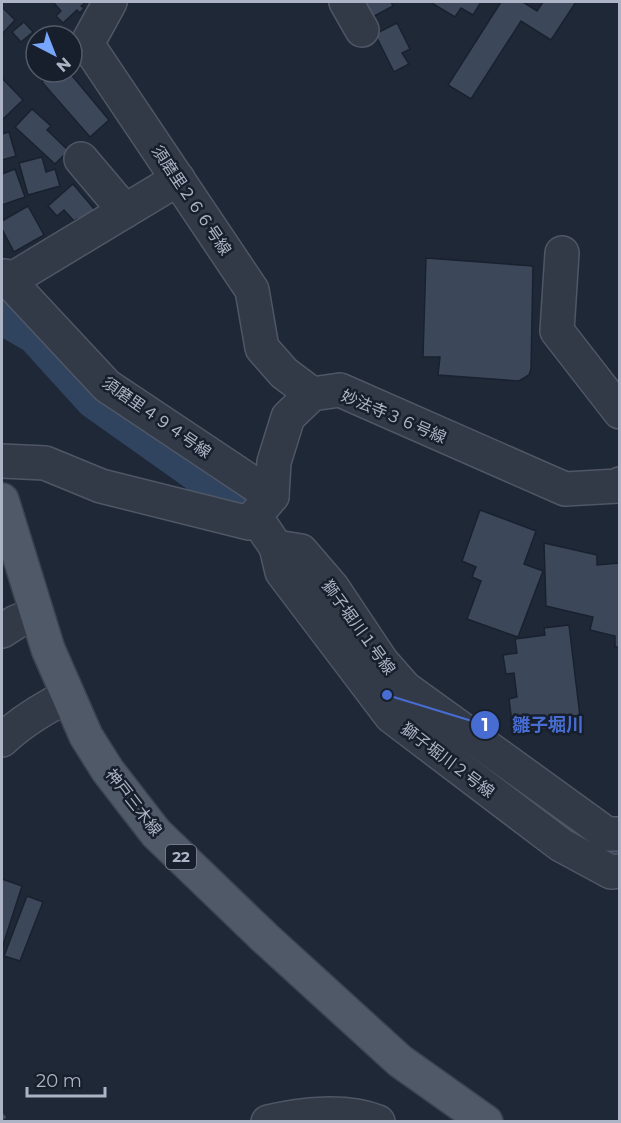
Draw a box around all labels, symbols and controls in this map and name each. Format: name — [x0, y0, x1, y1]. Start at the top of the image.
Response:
north arrow — [24, 24, 84, 84]
text: N — [53, 53, 75, 76]
street label: 須磨里２６６号線 — [148, 142, 235, 259]
street label: 須磨里４９４号線 — [99, 373, 215, 462]
street label: 妙法寺３６号線 — [339, 386, 449, 447]
street label: 獅子堀川１号線 — [318, 576, 399, 678]
callout: 雛子堀川 — [470, 707, 596, 743]
text: 1 — [481, 714, 489, 736]
text: 雛子堀川 — [512, 714, 584, 736]
street label: 獅子堀川２号線 — [397, 719, 498, 802]
street label: 神戸三木線 — [101, 765, 166, 840]
road number: 22 — [166, 845, 196, 869]
scale bar — [27, 1060, 105, 1098]
text: 20 m — [36, 1070, 82, 1092]

